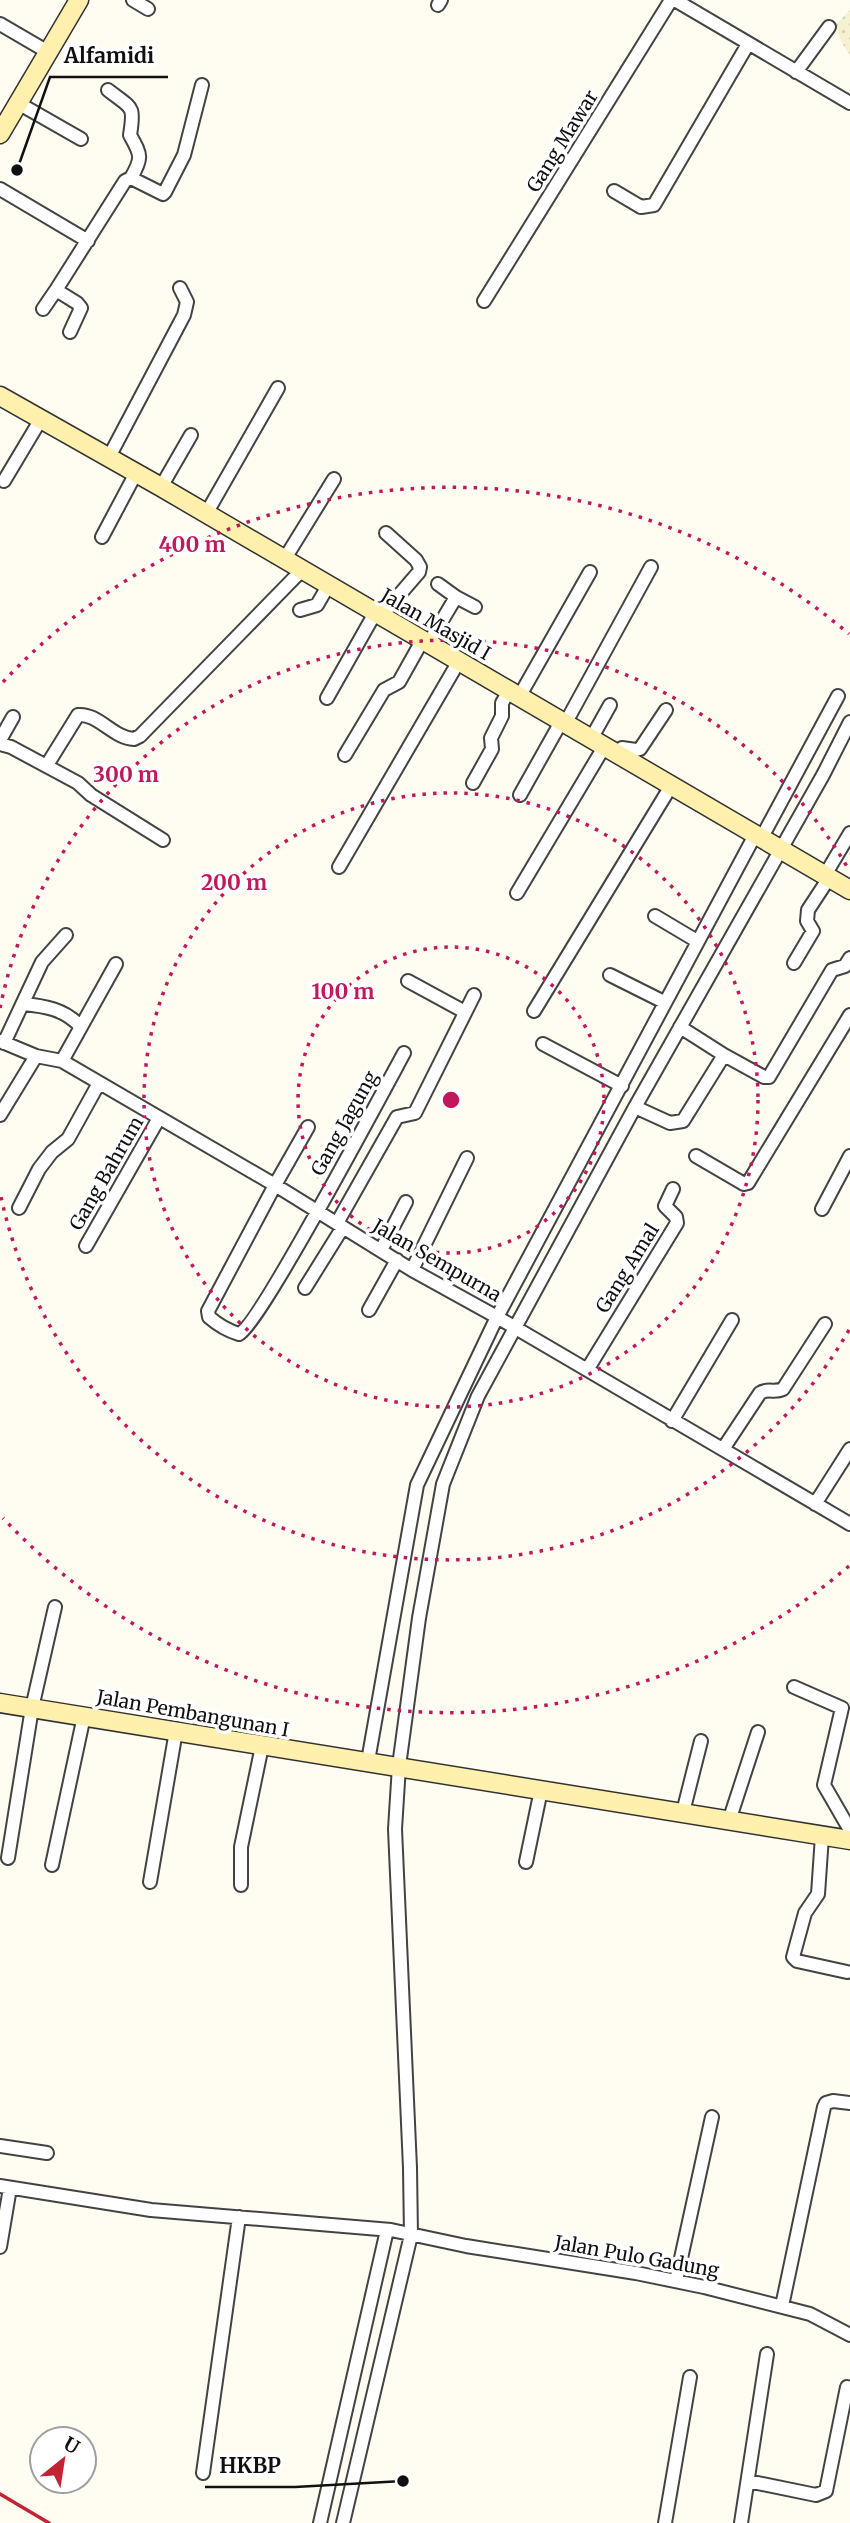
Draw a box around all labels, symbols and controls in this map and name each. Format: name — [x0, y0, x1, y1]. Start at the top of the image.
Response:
callout: Alfamidi — [50, 35, 168, 77]
text: Alfamidi — [63, 42, 154, 69]
street label: Gang Mawar — [521, 85, 603, 197]
text: 400 m — [158, 531, 226, 558]
street label: Jalan Masjid I — [376, 582, 495, 665]
text: 300 m — [93, 761, 159, 788]
text: 200 m — [201, 869, 267, 896]
text: 100 m — [312, 978, 374, 1005]
street label: Gang Jagung — [305, 1066, 383, 1180]
centre of rings — [439, 1088, 463, 1112]
street label: Gang Bahrum — [64, 1112, 148, 1234]
street label: Jalan Sempurna — [367, 1213, 506, 1307]
street label: Gang Amal — [590, 1219, 664, 1317]
street label: Jalan Pembangunan I — [94, 1684, 291, 1742]
street label: Jalan Pulo Gadung — [552, 2230, 722, 2282]
north arrow — [28, 2425, 98, 2495]
text: U — [59, 2431, 84, 2459]
callout: HKBP — [205, 2445, 295, 2487]
text: HKBP — [219, 2452, 281, 2479]

